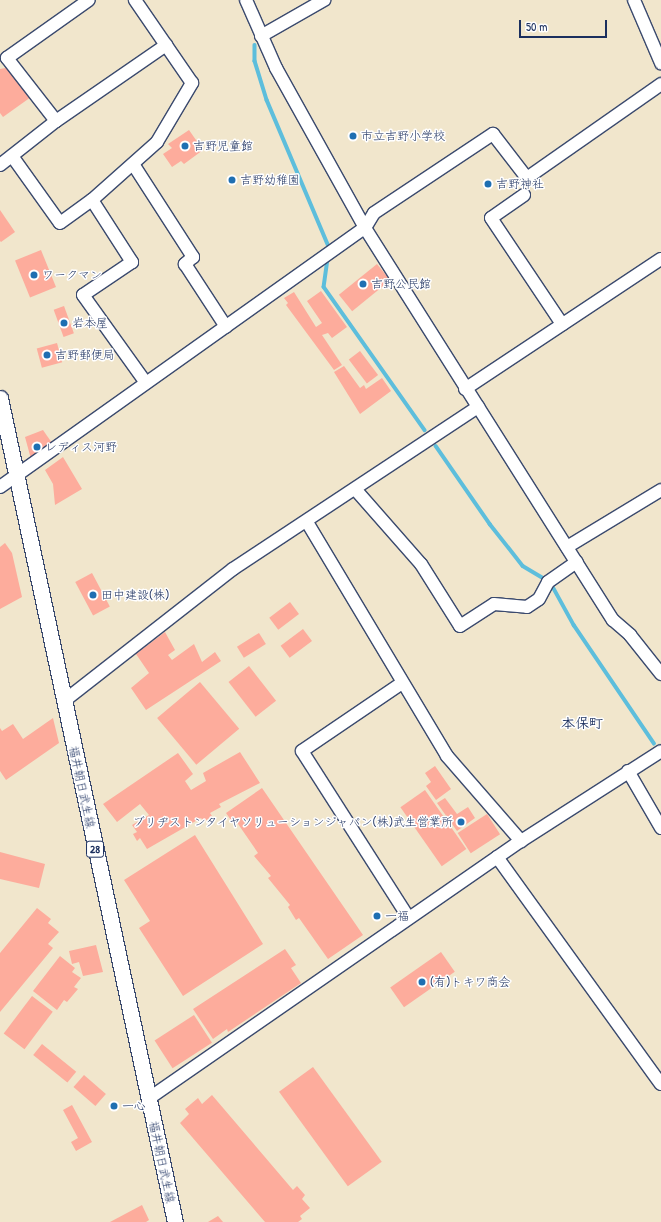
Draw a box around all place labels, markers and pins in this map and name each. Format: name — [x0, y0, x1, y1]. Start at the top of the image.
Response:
place label: 市立吉野小学校 — [361, 129, 445, 143]
marker: 市立吉野小学校 — [348, 131, 358, 141]
place label: 吉野児童館 — [193, 139, 253, 153]
marker: 吉野児童館 — [180, 141, 190, 151]
place label: 吉野幼稚園 — [240, 173, 300, 187]
marker: 吉野幼稚園 — [227, 175, 237, 185]
place label: 吉野神社 — [496, 177, 544, 191]
marker: 吉野神社 — [483, 179, 493, 189]
place label: ワークマン — [42, 268, 102, 282]
marker: ワークマン — [29, 270, 39, 280]
place label: 吉野公民館 — [371, 277, 431, 291]
marker: 吉野公民館 — [358, 279, 368, 289]
place label: 岩本屋 — [72, 316, 108, 330]
marker: 岩本屋 — [59, 318, 69, 328]
place label: 吉野郵便局 — [55, 348, 115, 362]
marker: 吉野郵便局 — [42, 350, 52, 360]
place label: レディス河野 — [45, 440, 117, 454]
marker: レディス河野 — [32, 442, 42, 452]
place label: 田中建設(株) — [101, 588, 169, 602]
marker: 田中建設(株) — [88, 590, 98, 600]
place label: ブリヂストンタイヤソリューションジャパン(株)武生営業所 — [133, 815, 453, 829]
marker: ブリヂストンタイヤソリューションジャパン(株)武生営業所 — [456, 817, 466, 827]
place label: 一福 — [385, 909, 409, 923]
marker: 一福 — [372, 911, 382, 921]
place label: (有)トキワ商会 — [430, 975, 510, 989]
marker: (有)トキワ商会 — [417, 977, 427, 987]
place label: 一心 — [122, 1099, 146, 1113]
marker: 一心 — [109, 1101, 119, 1111]

